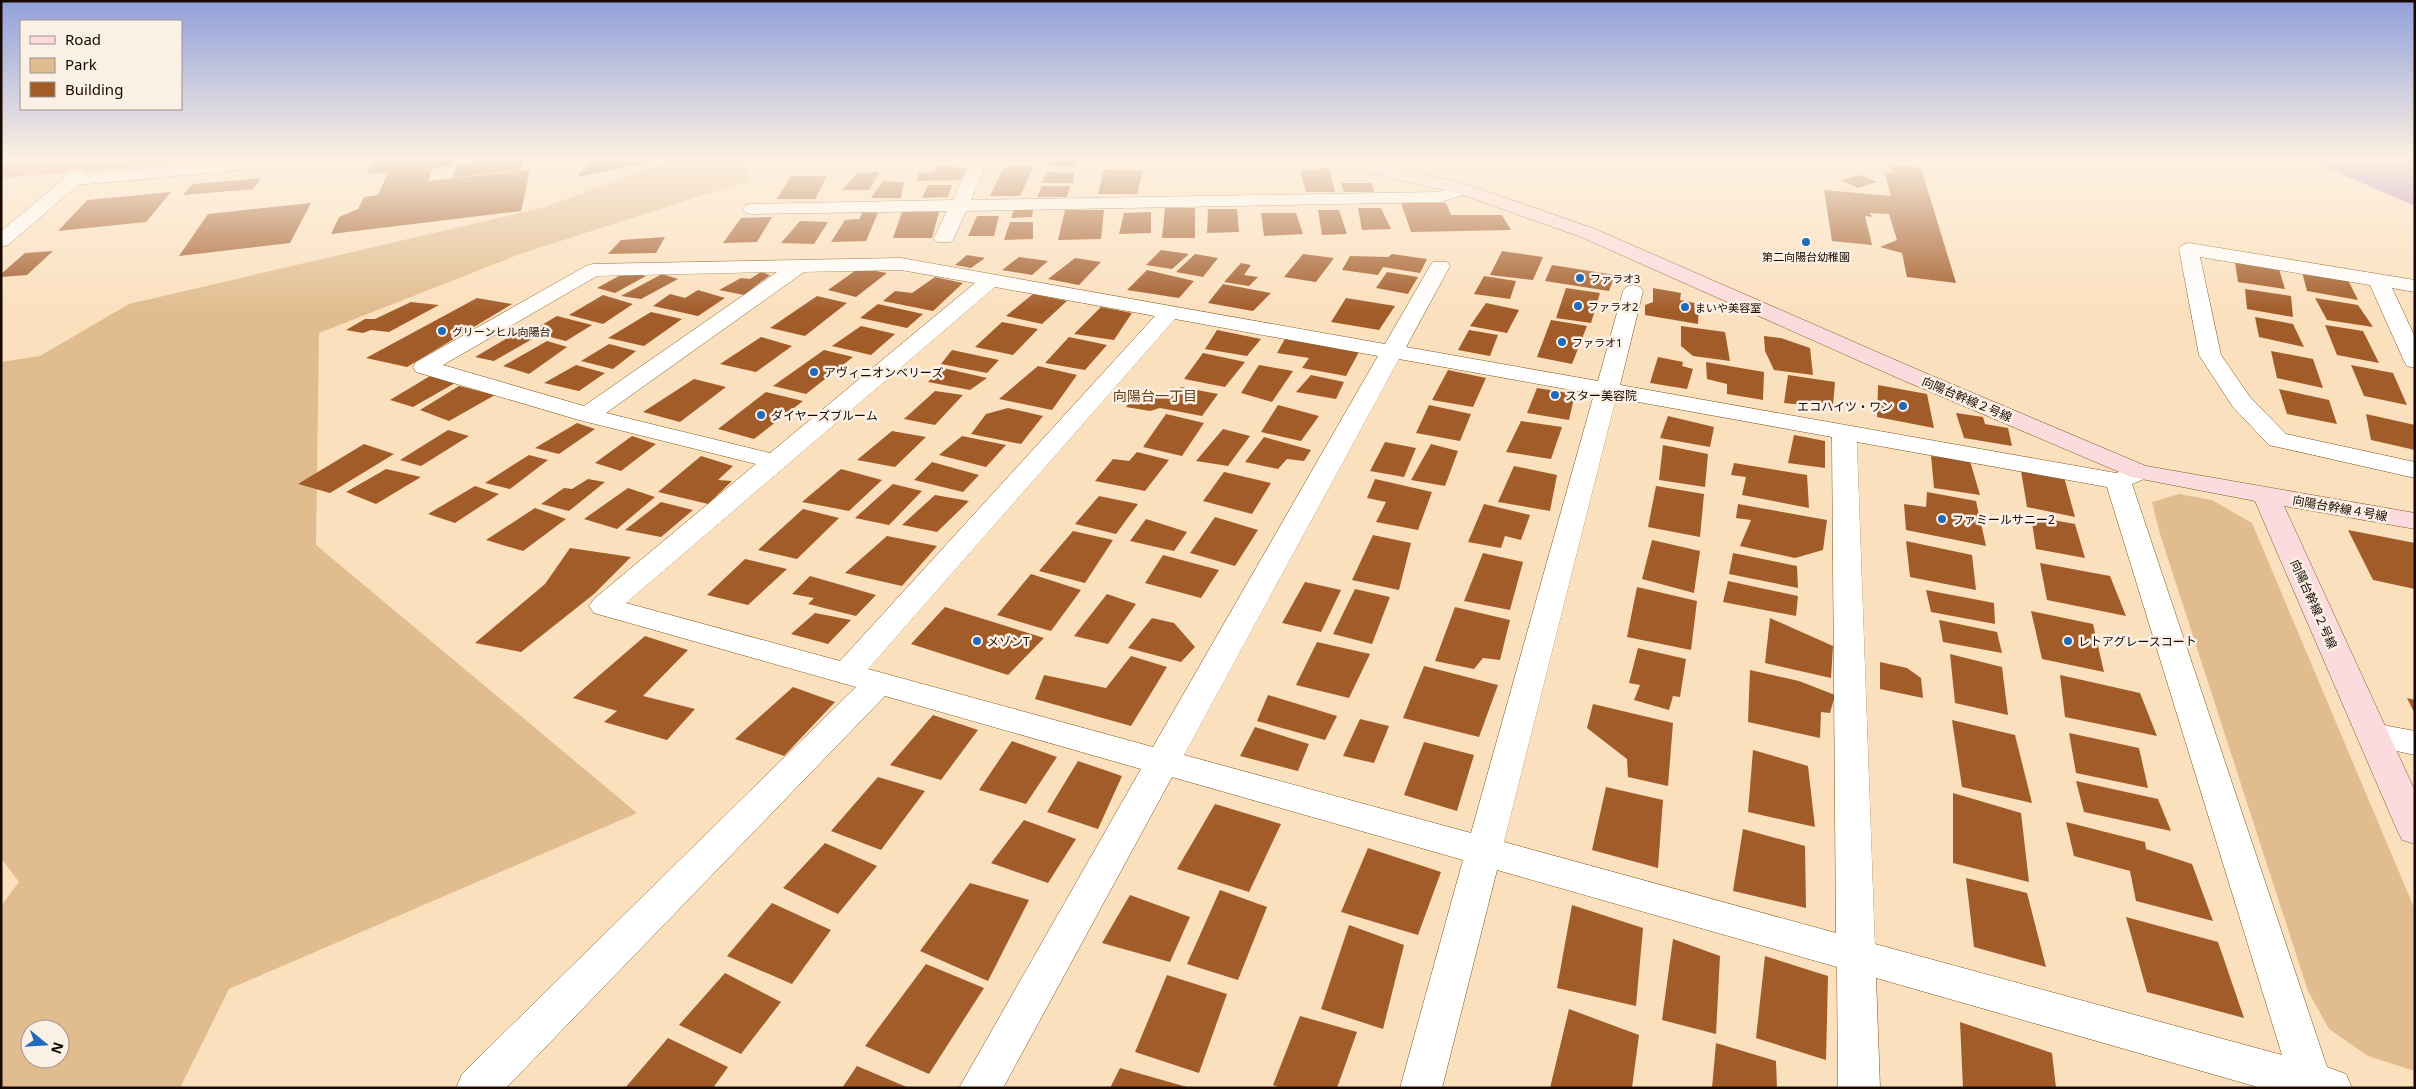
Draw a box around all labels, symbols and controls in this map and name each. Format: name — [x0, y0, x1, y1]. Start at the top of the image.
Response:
legend — [20, 20, 182, 110]
text: Road — [65, 29, 101, 49]
text: Park — [65, 54, 97, 74]
text: Building — [65, 79, 123, 99]
marker: 第二向陽台幼稚園 — [1800, 236, 1812, 248]
place label: 第二向陽台幼稚園 — [1762, 249, 1850, 264]
place label: ファラオ3 — [1590, 271, 1640, 286]
marker: ファラオ3 — [1574, 272, 1586, 284]
place label: ファラオ2 — [1588, 299, 1638, 314]
marker: ファラオ2 — [1572, 300, 1584, 312]
place label: まいや美容室 — [1695, 300, 1761, 315]
marker: まいや美容室 — [1679, 301, 1691, 313]
place label: グリーンヒル向陽台 — [452, 324, 550, 339]
marker: グリーンヒル向陽台 — [436, 325, 448, 337]
place label: ファラオ1 — [1572, 335, 1622, 350]
marker: ファラオ1 — [1556, 336, 1568, 348]
place label: アヴィニオンベリーズ — [824, 364, 943, 381]
marker: アヴィニオンベリーズ — [808, 366, 820, 378]
street label: 向陽台幹線２号線 — [1919, 372, 2015, 426]
district label: 向陽台一丁目 — [1113, 386, 1197, 405]
place label: スター美容院 — [1565, 387, 1637, 404]
marker: スター美容院 — [1549, 389, 1561, 401]
place label: エコハイツ・ワン — [1797, 398, 1893, 415]
marker: エコハイツ・ワン — [1897, 400, 1909, 412]
place label: ダイヤーズブルーム — [771, 407, 878, 424]
marker: ダイヤーズブルーム — [755, 409, 767, 421]
street label: 向陽台幹線４号線 — [2291, 491, 2389, 525]
place label: ファミールサニー2 — [1952, 511, 2055, 528]
marker: ファミールサニー2 — [1936, 513, 1948, 525]
street label: 向陽台幹線２号線 — [2287, 557, 2341, 651]
place label: メゾンT — [987, 633, 1030, 650]
place label: レトアグレースコート — [2078, 633, 2197, 650]
marker: メゾンT — [971, 635, 983, 647]
marker: レトアグレースコート — [2062, 635, 2074, 647]
north arrow — [20, 1019, 70, 1069]
text: N — [47, 1040, 69, 1057]

